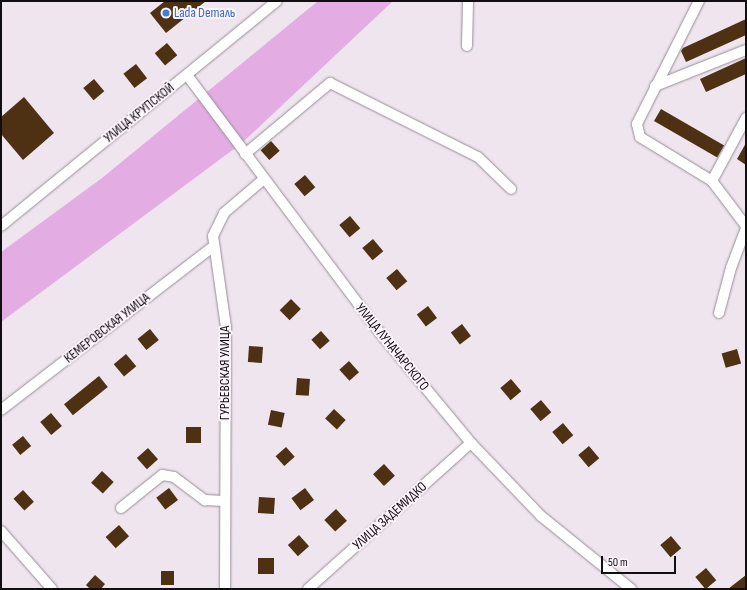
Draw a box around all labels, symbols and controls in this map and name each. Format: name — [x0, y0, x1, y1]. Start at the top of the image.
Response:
place label: Lada Dеталь — [174, 5, 235, 21]
marker: Lada Dеталь — [161, 8, 171, 18]
street label: УЛИЦА КРУПСКОЙ — [100, 79, 178, 147]
street label: КЕМЕРОВСКАЯ УЛИЦА — [61, 289, 153, 367]
street label: УЛИЦА ЛУНАЧАРСКОГО — [352, 300, 432, 394]
street label: ГУРЬЕВСКАЯ УЛИЦА — [217, 326, 233, 420]
street label: УЛИЦА ЗАДЕМИДКО — [350, 478, 430, 554]
scale bar — [603, 548, 678, 574]
text: 50 m — [608, 555, 628, 570]

